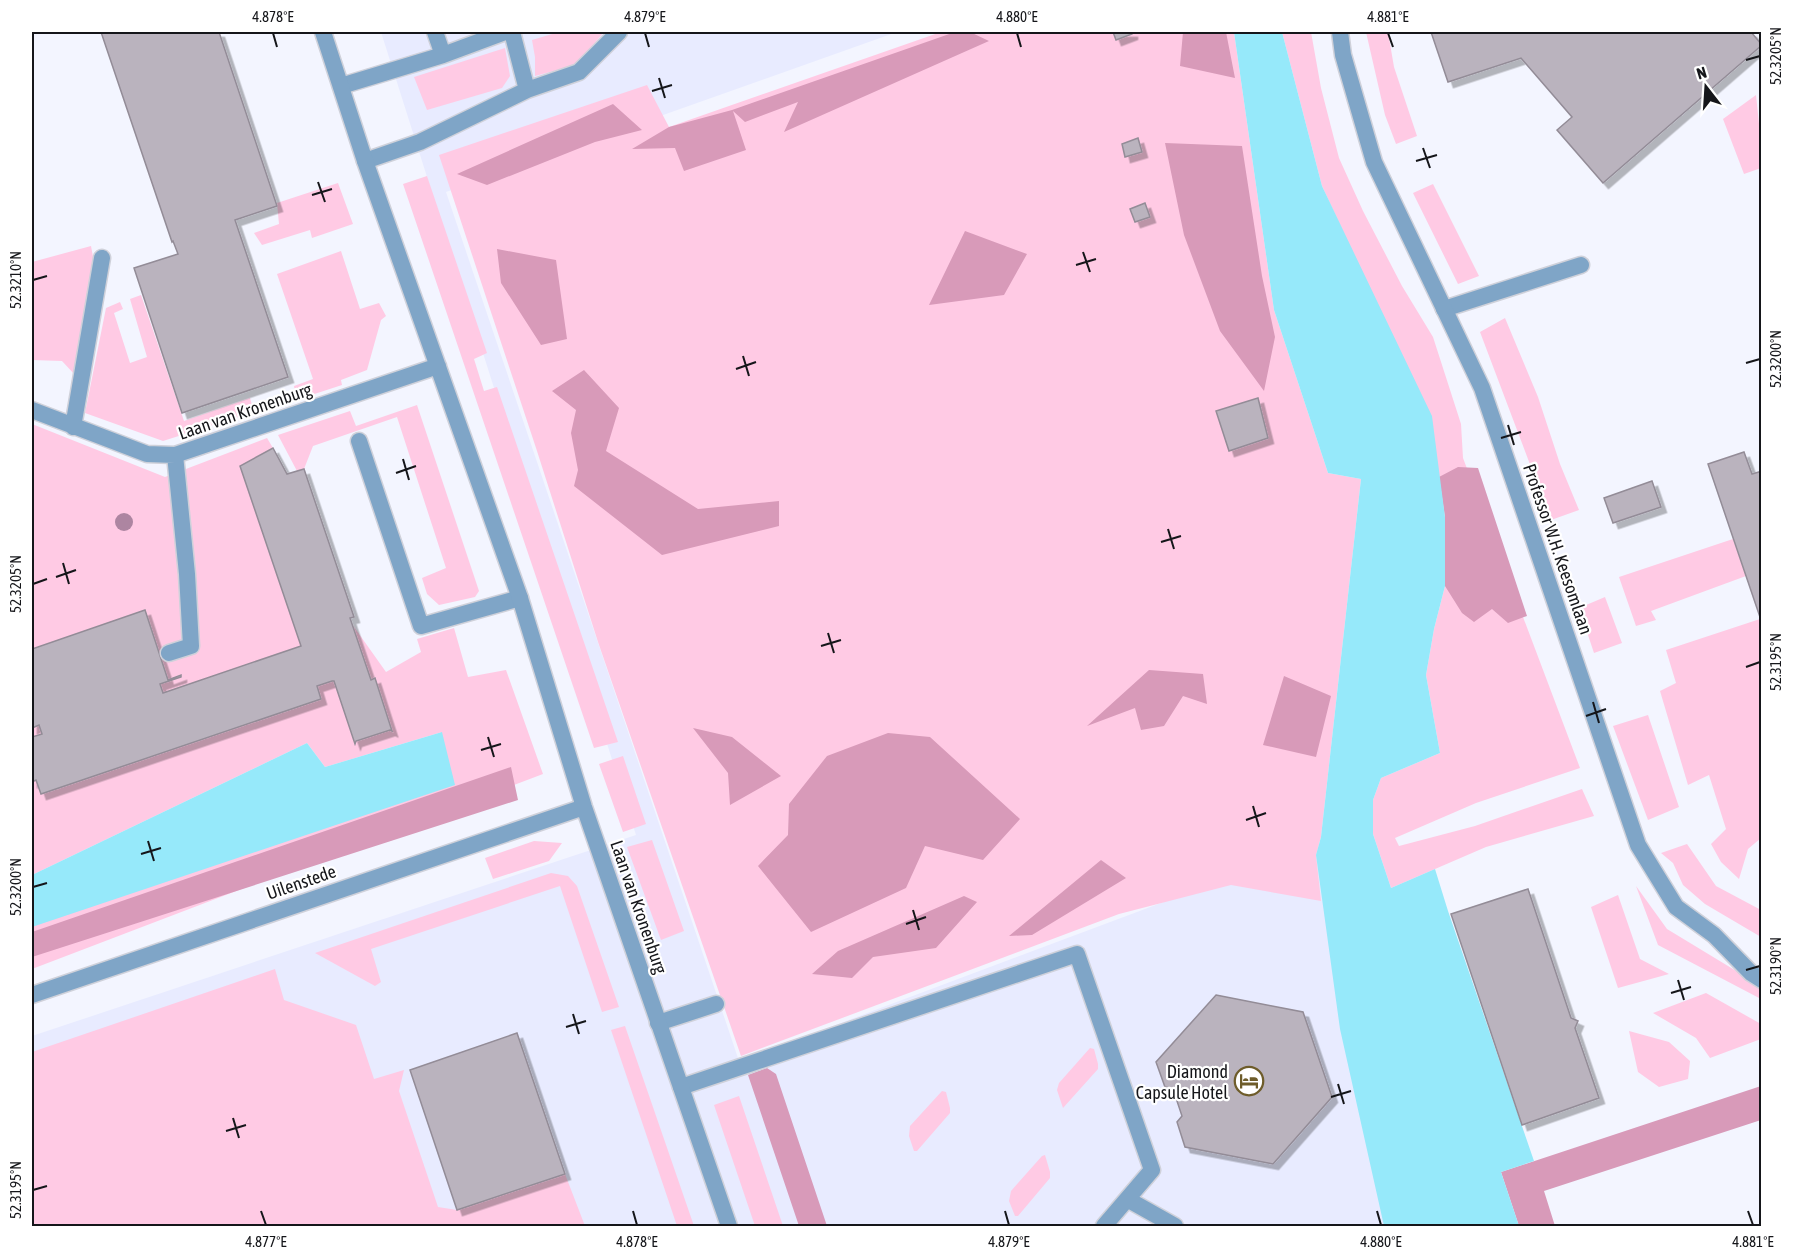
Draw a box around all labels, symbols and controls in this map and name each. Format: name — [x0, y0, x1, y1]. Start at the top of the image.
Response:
text: 4.878°E — [252, 8, 294, 25]
text: 4.879°E — [624, 8, 666, 25]
text: 4.880°E — [996, 8, 1038, 25]
text: 4.881°E — [1367, 8, 1409, 25]
text: 52.3205°N — [1767, 27, 1784, 85]
north arrow — [1676, 57, 1736, 117]
text: N — [1694, 63, 1709, 83]
text: 52.3210°N — [7, 251, 24, 309]
text: 52.3200°N — [1767, 330, 1784, 388]
street label: Laan van Kronenburg — [176, 378, 315, 444]
street label: Professor W.H. Keesomlaan — [1519, 461, 1597, 637]
text: 52.3205°N — [7, 555, 24, 613]
text: 52.3195°N — [1767, 633, 1784, 691]
street label: Laan van Kronenburg — [606, 838, 672, 977]
text: 52.3200°N — [7, 858, 24, 916]
street label: Uilenstede — [263, 860, 339, 904]
text: 52.3190°N — [1767, 937, 1784, 995]
place label: Diamond Capsule Hotel — [1136, 1061, 1228, 1103]
hotel icon: Diamond Capsule Hotel — [1233, 1065, 1265, 1097]
text: 52.3195°N — [7, 1161, 24, 1219]
text: 4.877°E — [245, 1233, 287, 1250]
text: 4.878°E — [616, 1233, 658, 1250]
text: 4.879°E — [988, 1233, 1030, 1250]
text: 4.880°E — [1360, 1233, 1402, 1250]
text: 4.881°E — [1732, 1233, 1774, 1250]

